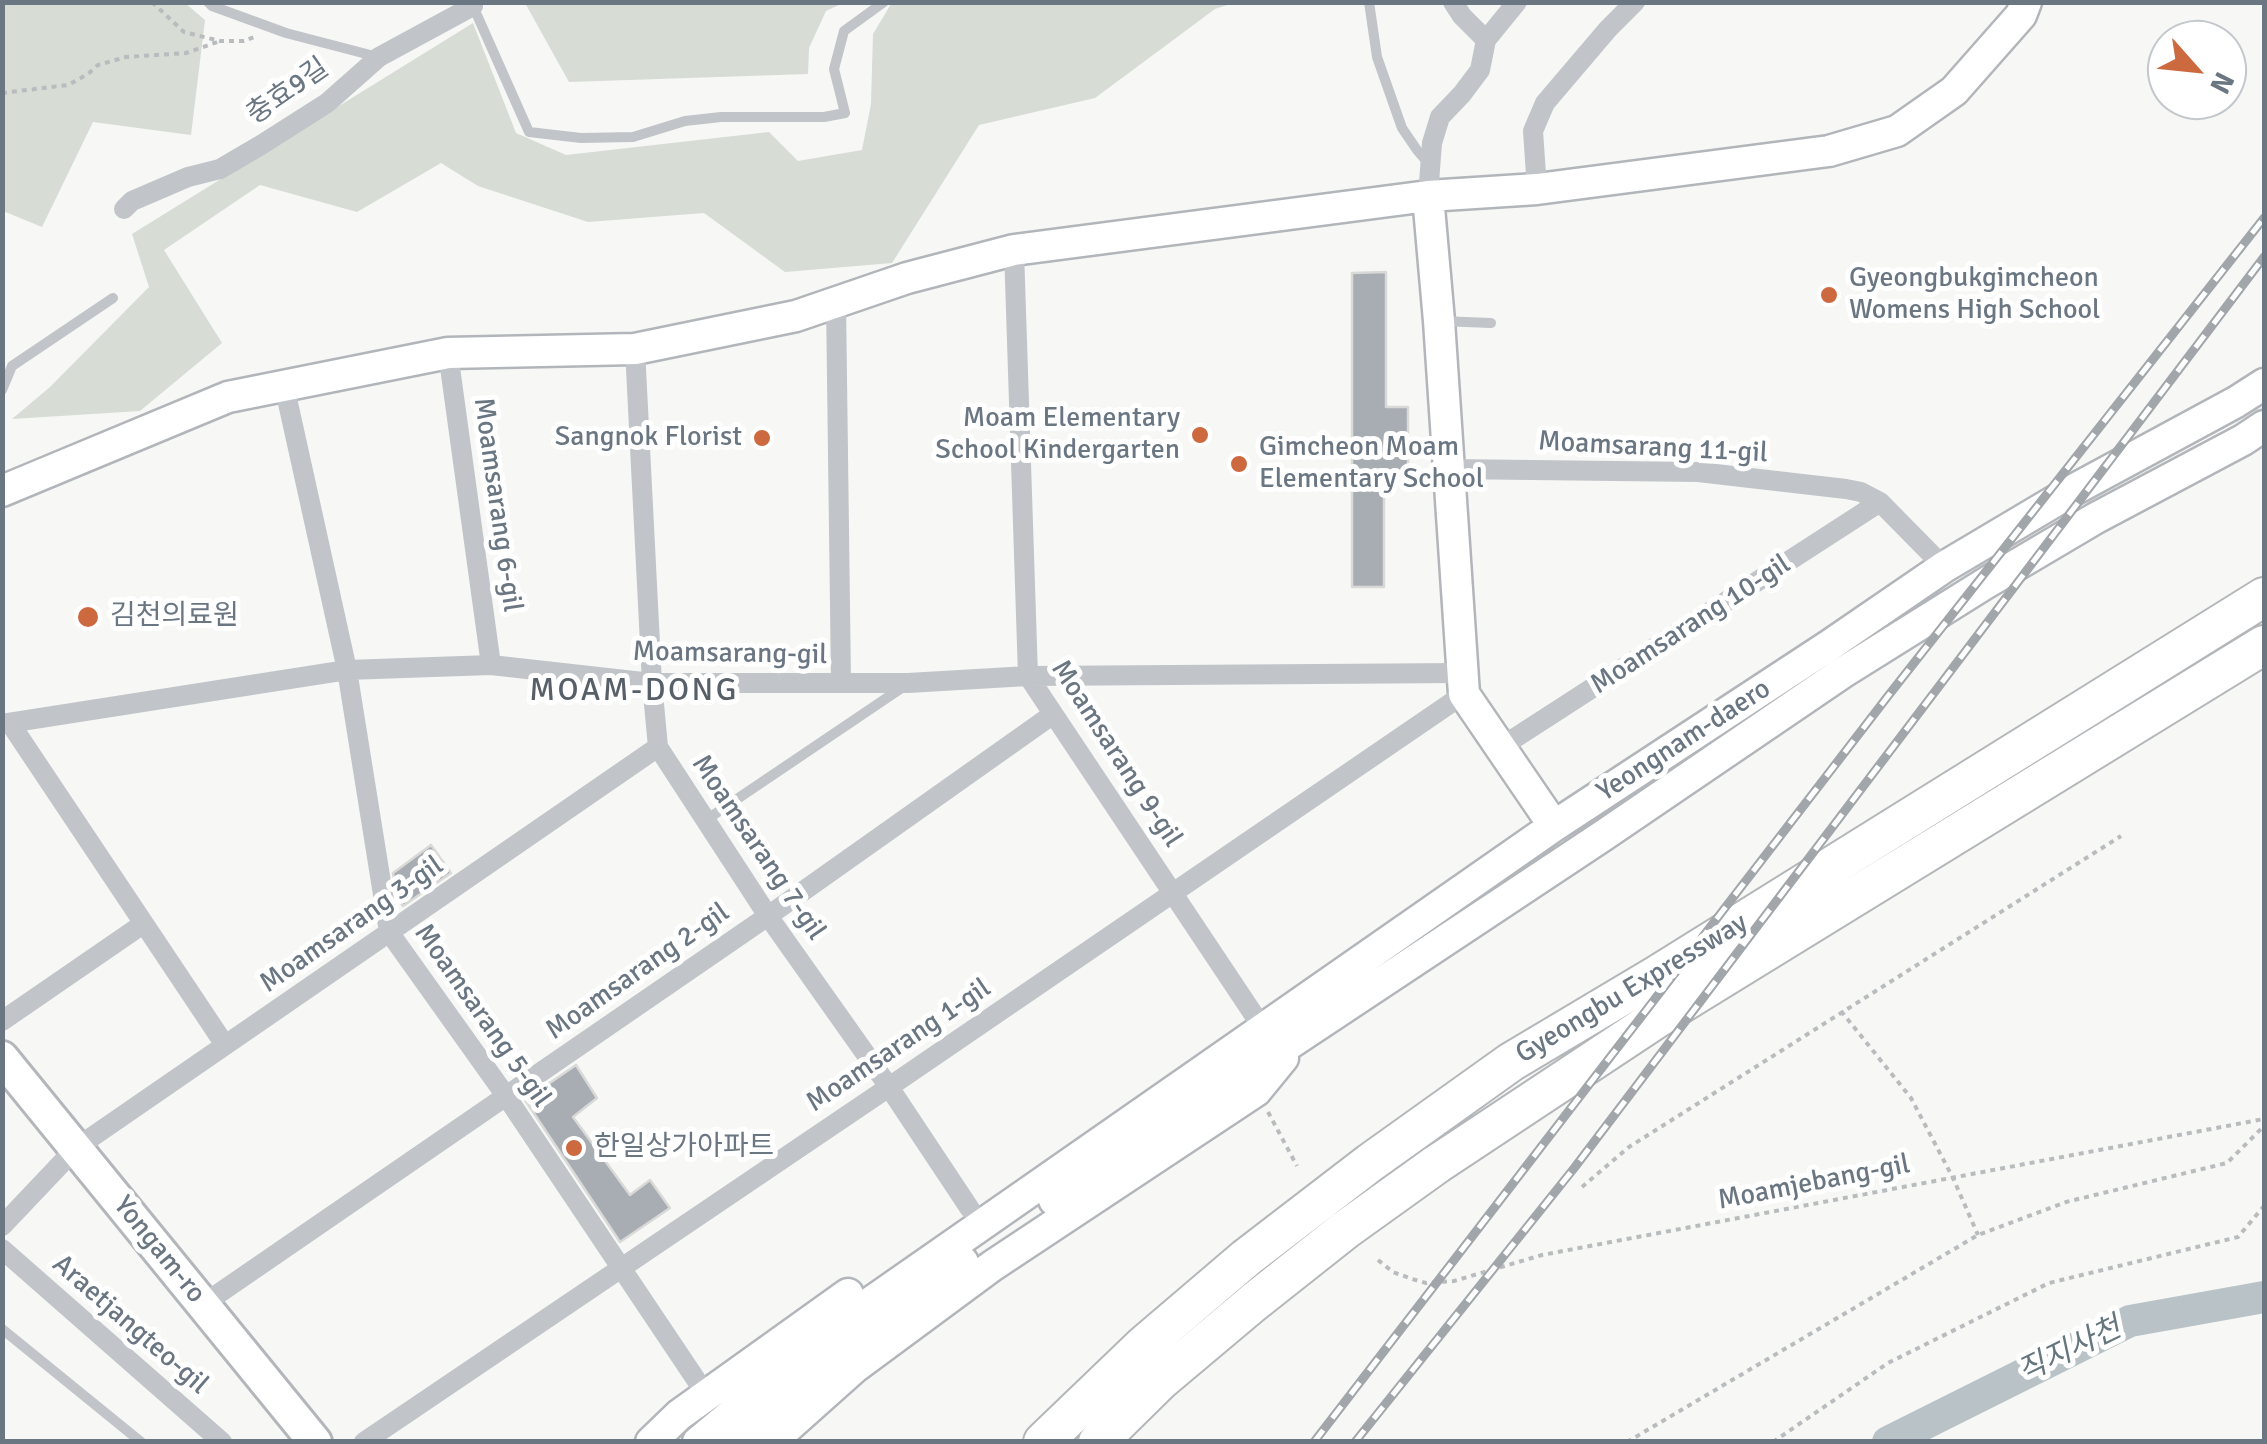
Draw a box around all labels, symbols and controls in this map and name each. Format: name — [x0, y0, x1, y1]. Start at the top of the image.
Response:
north arrow — [2147, 20, 2247, 120]
street label: 충효9길 — [241, 52, 335, 132]
text: N — [2202, 66, 2242, 99]
place label: Gyeongbukgimcheon Womens High School — [1849, 262, 2100, 328]
marker: Gyeongbukgimcheon Womens High School — [1818, 284, 1840, 306]
street label: Moamsarang 6-gil — [465, 396, 529, 614]
place label: Moam Elementary School Kindergarten — [935, 402, 1180, 468]
place label: Sangnok Florist — [555, 421, 742, 455]
marker: Moam Elementary School Kindergarten — [1189, 424, 1211, 446]
street label: Moamsarang 11-gil — [1537, 425, 1769, 471]
marker: Sangnok Florist — [751, 427, 773, 449]
place label: Gimcheon Moam Elementary School — [1259, 431, 1484, 497]
marker: Gimcheon Moam Elementary School — [1228, 453, 1250, 475]
street label: Moamsarang 10-gil — [1585, 548, 1797, 702]
place label: 김천의료원 — [110, 600, 239, 634]
marker: 김천의료원 — [75, 604, 101, 630]
street label: Moamsarang-gil — [632, 636, 828, 672]
street label: Moamsarang 9-gil — [1043, 654, 1189, 854]
street label: Yeongnam-daero — [1591, 672, 1777, 810]
district label: MOAM-DONG — [529, 673, 739, 711]
street label: Moamsarang 7-gil — [684, 749, 832, 947]
street label: Moamsarang 3-gil — [254, 849, 450, 1001]
street label: Moamsarang 2-gil — [540, 896, 736, 1048]
street label: Gyeongbu Expressway — [1510, 907, 1754, 1071]
street label: Moamsarang 5-gil — [406, 918, 558, 1114]
street label: Moamsarang 1-gil — [801, 972, 997, 1120]
place label: 한일상가아파트 — [594, 1131, 774, 1165]
marker: 한일상가아파트 — [563, 1137, 585, 1159]
street label: Moamjebang-gil — [1715, 1148, 1913, 1218]
street label: Yongam-ro — [106, 1190, 212, 1310]
street label: Araetjangteo-gil — [45, 1248, 215, 1402]
water label: 직지사천 — [2012, 1311, 2128, 1391]

